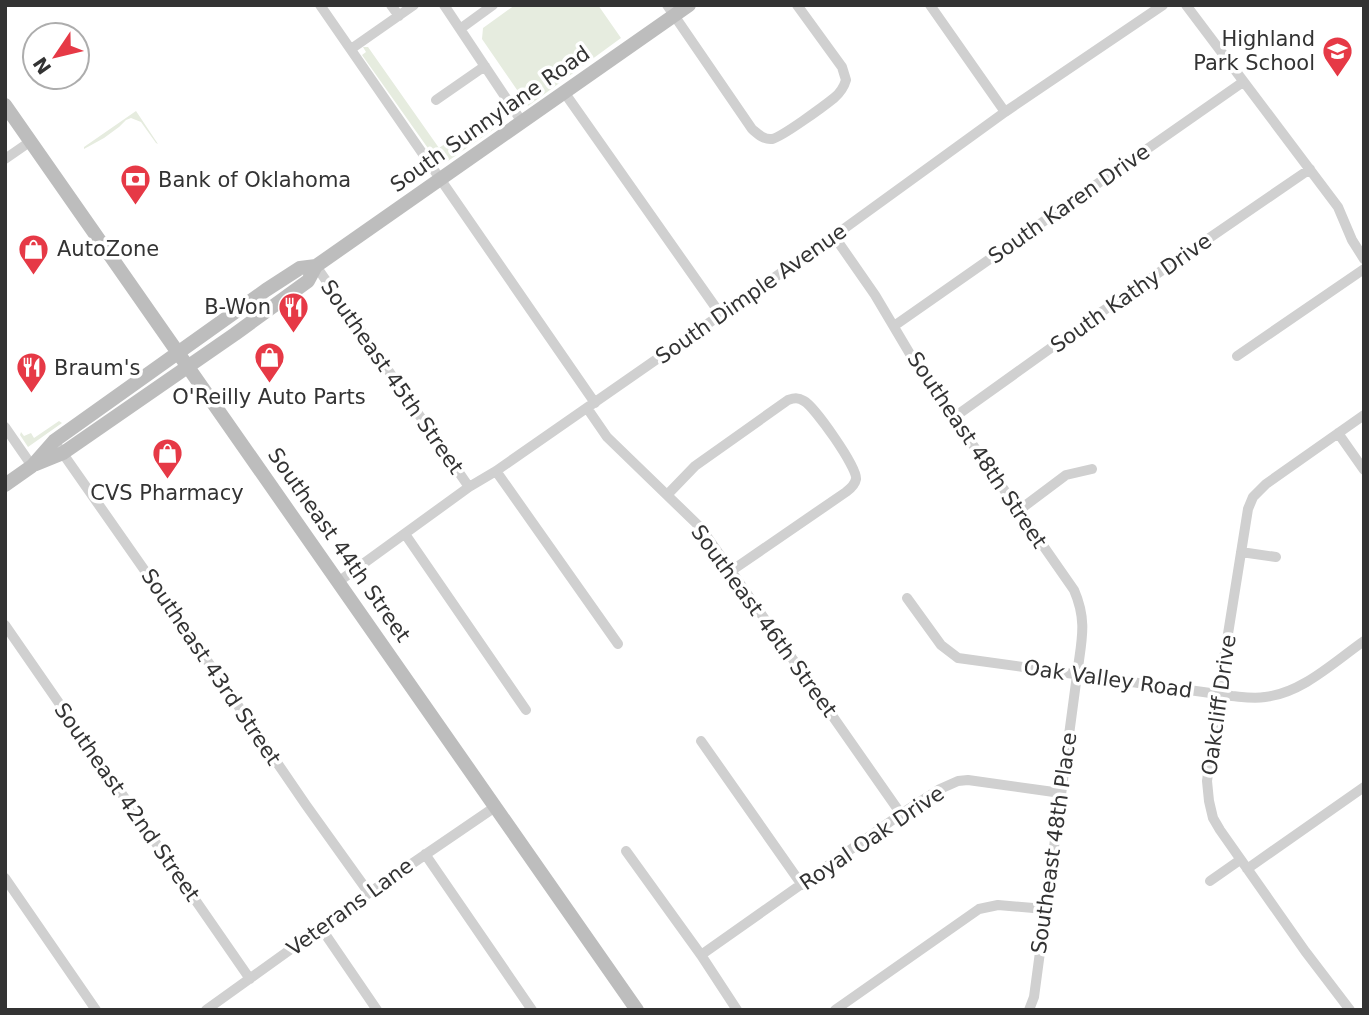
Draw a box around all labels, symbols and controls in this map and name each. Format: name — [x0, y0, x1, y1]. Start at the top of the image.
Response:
north arrow — [21, 21, 91, 91]
place label: Highland Park School — [1193, 27, 1315, 75]
school or university icon: Highland Park School — [1321, 34, 1355, 78]
street label: South Sunnylane Road — [386, 41, 594, 197]
text: N — [29, 53, 56, 79]
street label: South Karen Drive — [984, 139, 1154, 269]
bank icon: Bank of Oklahoma — [118, 163, 152, 207]
place label: Bank of Oklahoma — [158, 168, 351, 192]
street label: South Dimple Avenue — [651, 219, 851, 369]
street label: South Kathy Drive — [1046, 229, 1216, 357]
shop icon: AutoZone — [17, 232, 51, 276]
place label: AutoZone — [57, 237, 159, 261]
street label: Southeast 45th Street — [316, 275, 468, 479]
restaurant icon: B-Won — [277, 290, 311, 334]
place label: B-Won — [204, 295, 271, 319]
shop icon: O'Reilly Auto Parts — [252, 340, 286, 384]
street label: Southeast 48th Street — [902, 347, 1052, 553]
restaurant icon: Braum's — [14, 351, 48, 395]
place label: Braum's — [54, 356, 140, 380]
place label: O'Reilly Auto Parts — [172, 385, 366, 409]
shop icon: CVS Pharmacy — [150, 436, 184, 480]
street label: Southeast 44th Street — [263, 443, 415, 647]
place label: CVS Pharmacy — [90, 481, 244, 505]
street label: Southeast 46th Street — [686, 520, 842, 722]
street label: Southeast 43rd Street — [136, 564, 286, 770]
street label: Oakcliff Drive — [1197, 633, 1241, 777]
street label: Oak Valley Road — [1022, 655, 1194, 703]
street label: Southeast 42nd Street — [49, 698, 205, 906]
street label: Southeast 48th Place — [1027, 731, 1081, 955]
street label: Royal Oak Drive — [795, 781, 949, 895]
street label: Veterans Lane — [282, 853, 418, 961]

